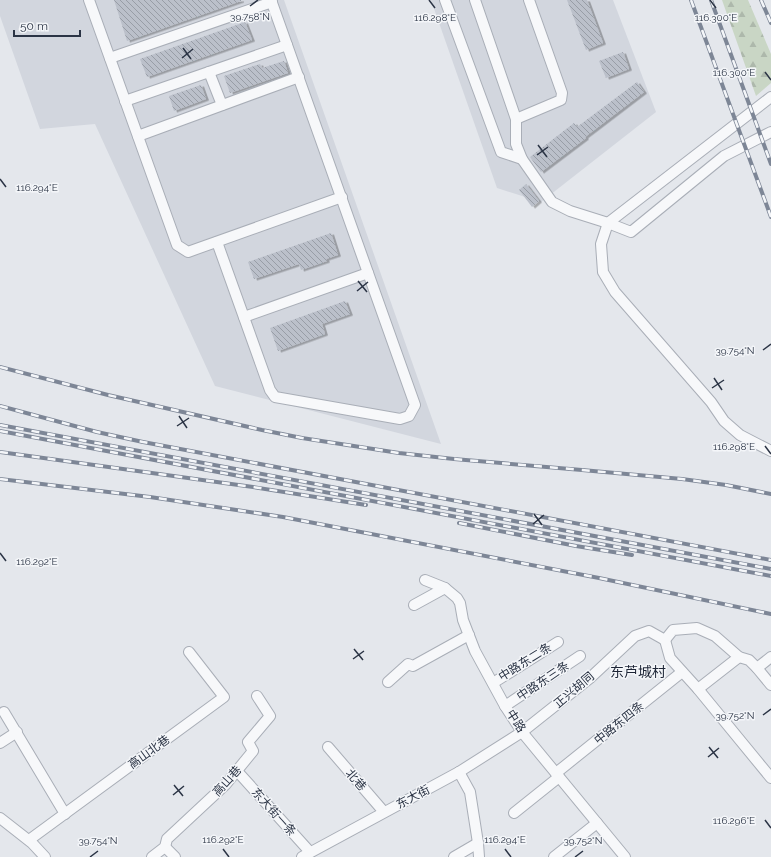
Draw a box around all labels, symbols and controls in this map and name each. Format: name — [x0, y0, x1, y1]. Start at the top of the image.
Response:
text: 39.758°N — [230, 11, 270, 22]
scale bar — [14, 12, 80, 38]
text: 116.298°E — [414, 12, 456, 23]
text: 116.300°E — [695, 12, 737, 23]
text: 50 m — [20, 19, 48, 33]
text: 116.300°E — [713, 67, 755, 78]
text: 116.294°E — [16, 182, 58, 193]
text: 39.754°N — [715, 345, 755, 356]
text: 116.298°E — [713, 441, 755, 452]
text: 116.292°E — [16, 556, 58, 567]
street label: 中路东二条 — [496, 640, 554, 684]
street label: 中路东三条 — [514, 658, 572, 704]
district label: 东芦城村 — [610, 664, 666, 680]
street label: 正兴胡同 — [551, 669, 597, 711]
street label: 中路东四条 — [591, 699, 647, 747]
street label: 中路 — [504, 707, 528, 735]
text: 39.752°N — [716, 710, 754, 721]
street label: 高山北巷 — [125, 732, 173, 772]
street label: 高山巷 — [210, 763, 244, 799]
street label: 北巷 — [343, 766, 369, 794]
street label: 东大街 — [394, 782, 432, 812]
street label: 东大街一条 — [249, 785, 299, 839]
text: 116.296°E — [713, 815, 755, 826]
text: 116.292°E — [202, 834, 244, 845]
text: 116.294°E — [484, 834, 526, 845]
text: 39.754°N — [78, 835, 118, 846]
text: 39.752°N — [564, 835, 602, 846]

